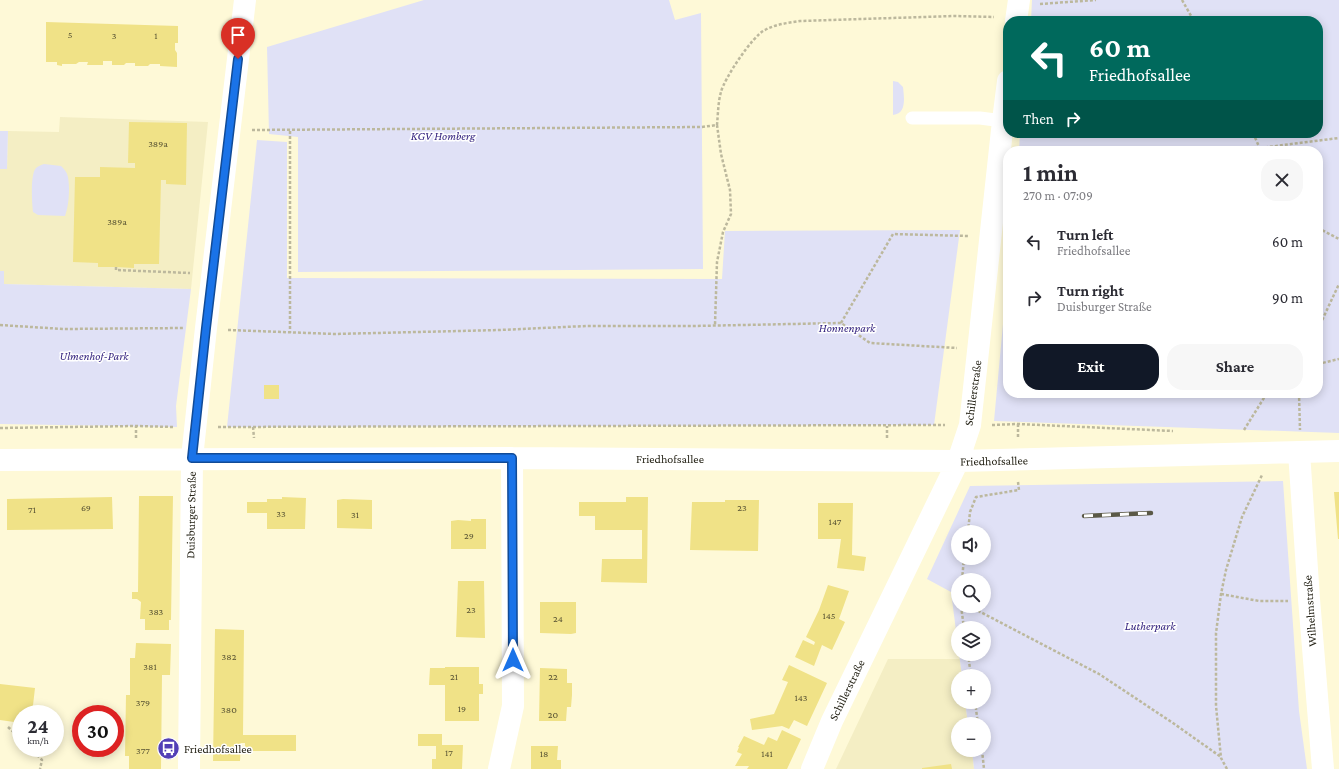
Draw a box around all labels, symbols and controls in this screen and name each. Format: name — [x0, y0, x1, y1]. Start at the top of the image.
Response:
pin — [221, 18, 255, 59]
icon: arrive — [227, 24, 249, 46]
house number: 5 — [68, 29, 73, 40]
house number: 3 — [112, 30, 117, 41]
house number: 1 — [154, 30, 158, 41]
icon: left — [1023, 32, 1075, 84]
text: 60 m — [1089, 32, 1150, 63]
text: Friedhofsallee — [1089, 65, 1191, 85]
icon: right — [1062, 108, 1084, 130]
text: Then — [1023, 111, 1054, 127]
park label: KGV Homberg — [411, 129, 476, 143]
house number: 389a — [148, 138, 168, 149]
text: 1 min — [1023, 159, 1078, 186]
button: close — [1261, 159, 1303, 201]
text: 270 m · 07:09 — [1023, 188, 1093, 203]
house number: 389a — [107, 216, 127, 227]
text: Turn left — [1057, 227, 1113, 243]
icon: left — [1023, 231, 1045, 253]
text: 60 m — [1272, 234, 1303, 250]
text: Friedhofsallee — [1057, 243, 1131, 258]
text: Turn right — [1057, 283, 1124, 299]
icon: right — [1023, 287, 1045, 309]
text: 90 m — [1272, 290, 1303, 306]
text: Duisburger Straße — [1057, 299, 1152, 314]
park label: Honnenpark — [819, 321, 876, 335]
button: Exit — [1023, 344, 1159, 390]
button: Share — [1167, 344, 1303, 390]
park label: Ulmenhof-Park — [59, 349, 129, 363]
street label: Schillerstraße — [961, 359, 985, 427]
street label: Friedhofsallee — [636, 452, 704, 466]
street label: Friedhofsallee — [960, 453, 1028, 469]
street label: Duisburger Straße — [183, 471, 199, 559]
house number: 69 — [81, 502, 91, 513]
house number: 23 — [737, 502, 747, 513]
house number: 71 — [28, 504, 36, 515]
house number: 33 — [276, 508, 286, 519]
house number: 31 — [351, 509, 359, 520]
house number: 147 — [829, 516, 842, 527]
map controls — [951, 525, 991, 757]
button: sound — [951, 525, 991, 565]
house number: 29 — [464, 530, 474, 541]
button: search — [951, 573, 991, 613]
street label: Wilhelmstraße — [1301, 575, 1319, 647]
house number: 23 — [466, 604, 476, 615]
house number: 383 — [149, 606, 164, 617]
house number: 145 — [822, 610, 836, 621]
house number: 24 — [553, 613, 563, 624]
park label: Lutherpark — [1125, 619, 1176, 633]
button: layers — [951, 621, 991, 661]
position arrow — [492, 639, 534, 681]
house number: 382 — [222, 651, 237, 662]
street label: Schillerstraße — [826, 657, 868, 723]
house number: 381 — [143, 661, 157, 672]
button: + — [951, 669, 991, 709]
house number: 21 — [450, 671, 458, 682]
house number: 22 — [548, 671, 558, 682]
house number: 143 — [794, 692, 808, 703]
house number: 379 — [136, 697, 150, 708]
house number: 19 — [458, 703, 466, 714]
house number: 380 — [221, 704, 237, 715]
speed limit sign: 30 — [72, 705, 124, 757]
house number: 20 — [548, 709, 559, 720]
text: 24 — [28, 715, 48, 737]
button: − — [951, 717, 991, 757]
text: km/h — [27, 735, 49, 746]
bus stop icon: Friedhofsallee — [155, 736, 181, 762]
place label: Friedhofsallee — [184, 742, 252, 756]
house number: 377 — [136, 745, 150, 756]
house number: 17 — [445, 747, 453, 758]
house number: 18 — [540, 748, 548, 759]
house number: 141 — [761, 748, 773, 759]

